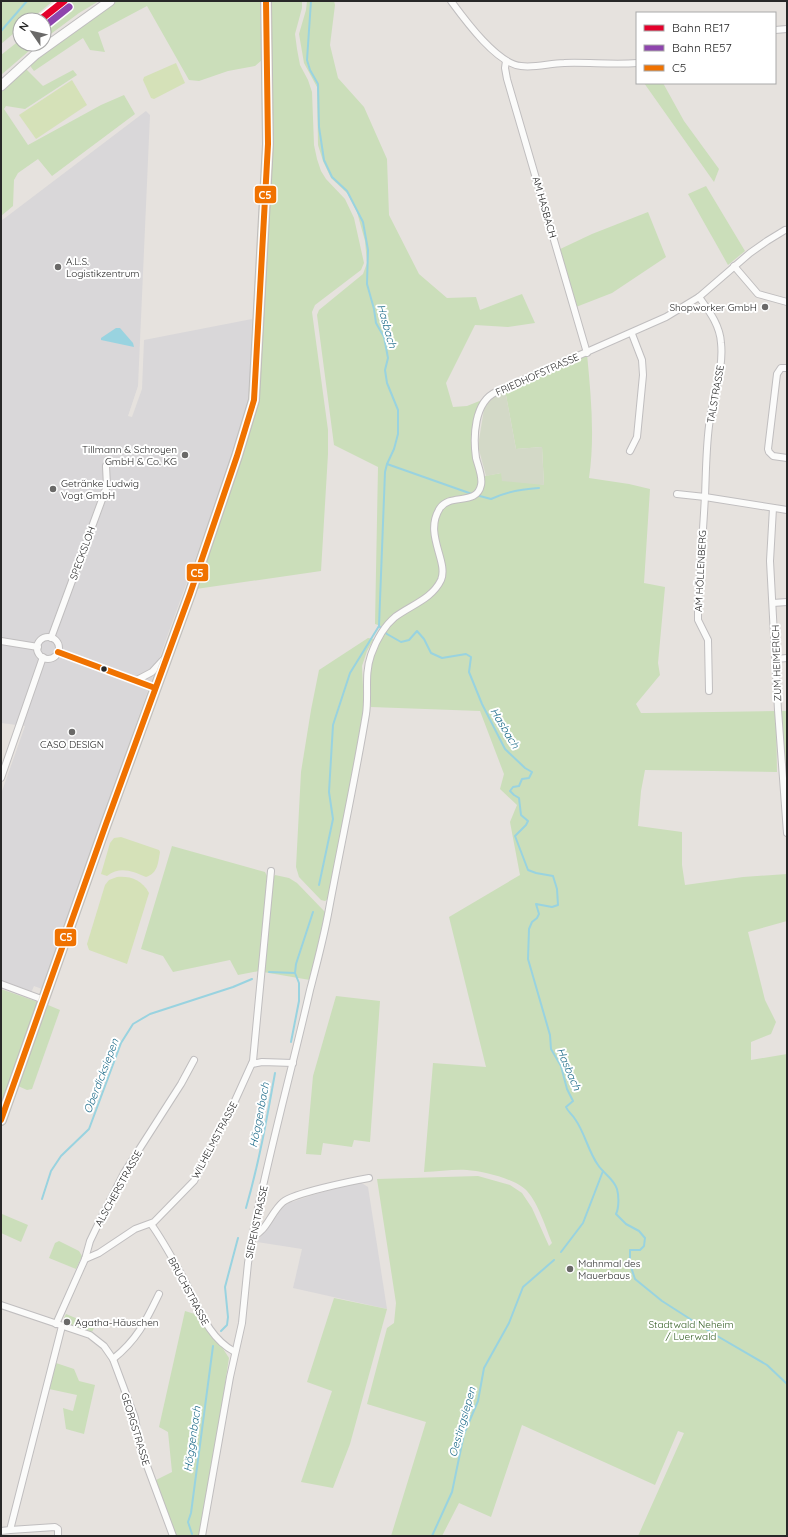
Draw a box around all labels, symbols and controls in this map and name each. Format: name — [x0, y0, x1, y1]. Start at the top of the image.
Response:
north arrow — [12, 12, 52, 52]
legend — [636, 12, 776, 84]
text: N — [16, 19, 32, 34]
text: Bahn RE17 — [672, 20, 730, 35]
text: Bahn RE57 — [672, 40, 732, 55]
text: C5 — [672, 60, 686, 75]
street label: AM HASBACH — [530, 175, 560, 239]
line badge: C5 — [254, 185, 277, 204]
text: C5 — [258, 188, 272, 202]
place label: A.L.S. Logistikzentrum — [66, 255, 139, 280]
marker: A.L.S. Logistikzentrum — [53, 262, 63, 272]
place label: Shopworker GmbH — [670, 301, 757, 314]
water label: Hasbach — [374, 302, 400, 350]
marker: Shopworker GmbH — [760, 302, 770, 312]
street label: FRIEDHOFSTRASSE — [493, 350, 581, 399]
street label: TALSTRASSE — [704, 364, 727, 424]
place label: Tillmann & Schroyen GmbH & Co. KG — [82, 443, 177, 468]
marker: Tillmann & Schroyen GmbH & Co. KG — [180, 450, 190, 460]
place label: Getränke Ludwig Vogt GmbH — [61, 477, 139, 502]
marker: Getränke Ludwig Vogt GmbH — [48, 484, 58, 494]
street label: SPECKSLOH — [67, 525, 98, 582]
street label: AM HÖLLENBERG — [692, 530, 709, 612]
line badge: C5 — [186, 563, 209, 582]
text: C5 — [190, 566, 204, 580]
street label: ZUM HEIMERICH — [769, 624, 784, 702]
unlabelled marker — [99, 664, 109, 674]
water label: Hasbach — [487, 705, 523, 752]
marker: CASO DESIGN — [67, 727, 77, 737]
place label: CASO DESIGN — [40, 738, 104, 751]
line badge: C5 — [54, 928, 77, 947]
text: C5 — [59, 930, 73, 944]
water label: Oberdicksiepen — [80, 1036, 122, 1115]
water label: Hasbach — [554, 1046, 585, 1093]
water label: Höggenbach — [246, 1081, 272, 1149]
street label: WILHELMSTRASSE — [189, 1099, 240, 1181]
street label: ALSCHERSTRASSE — [92, 1148, 145, 1229]
street label: SIEPENSTRASSE — [242, 1184, 271, 1260]
street label: BRUCHSTRASSE — [165, 1255, 212, 1328]
place label: Mahnmal des Mauerbaus — [578, 1257, 641, 1282]
marker: Mahnmal des Mauerbaus — [565, 1264, 575, 1274]
place label: Agatha-Häuschen — [75, 1316, 159, 1329]
marker: Agatha-Häuschen — [62, 1317, 72, 1327]
park label: Stadtwald Neheim / Luerwald — [648, 1318, 734, 1343]
water label: Oestingsiepen — [445, 1385, 479, 1459]
street label: GEORGSTRASSE — [118, 1391, 153, 1467]
water label: Höggenbach — [180, 1405, 204, 1473]

